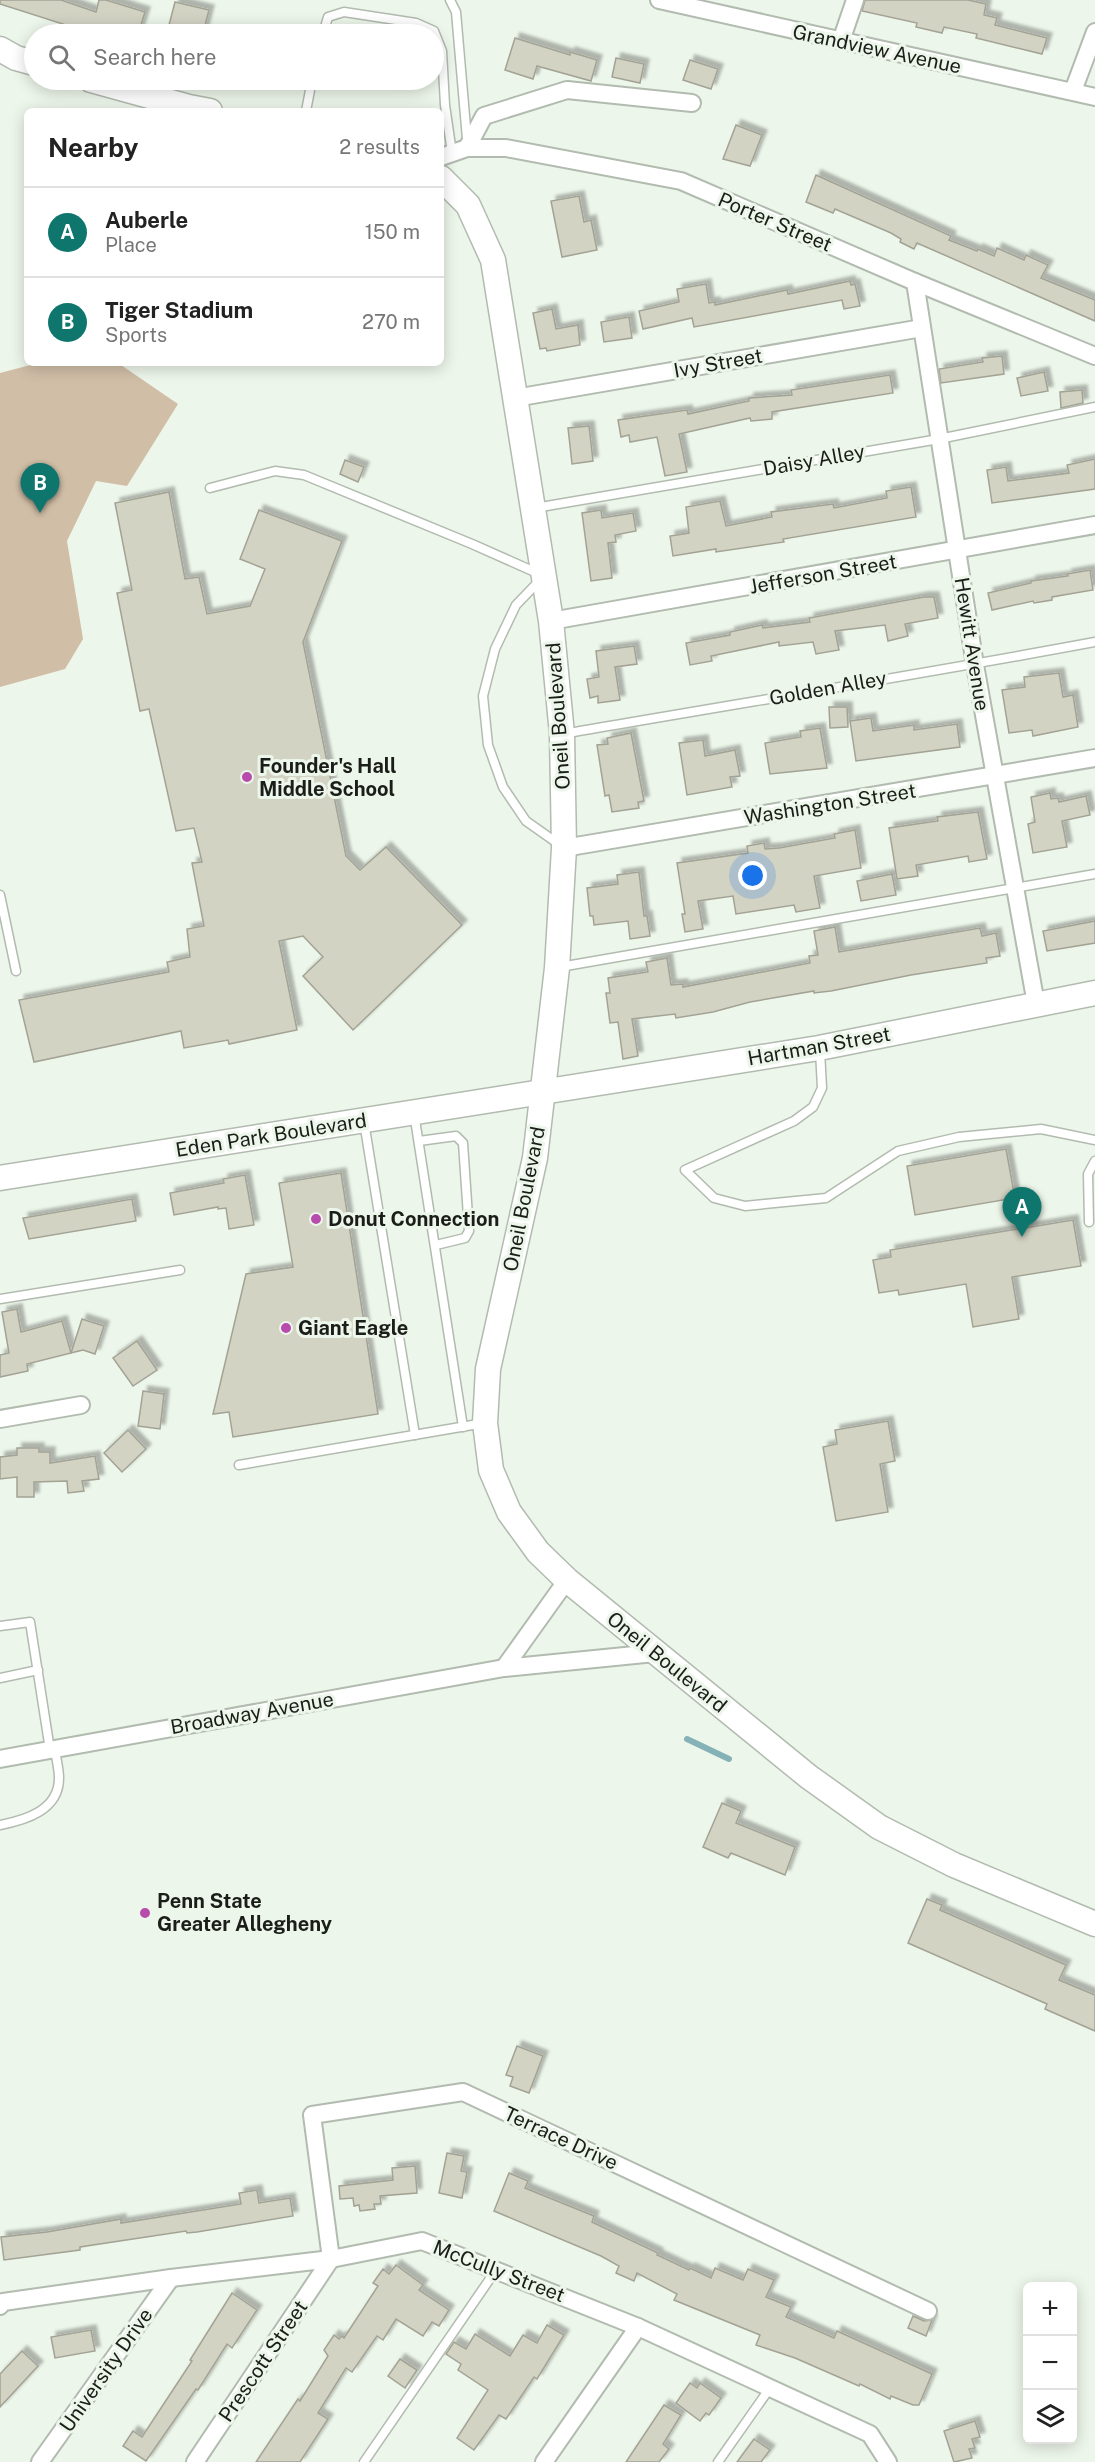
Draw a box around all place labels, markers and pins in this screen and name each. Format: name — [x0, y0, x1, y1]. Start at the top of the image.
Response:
pin: B — [20, 464, 60, 513]
place label: Founder's Hall Middle School — [259, 754, 397, 801]
marker: Founder's Hall Middle School — [240, 770, 254, 784]
pin: A — [1002, 1188, 1042, 1237]
place label: Donut Connection — [328, 1207, 499, 1231]
marker: Donut Connection — [309, 1212, 323, 1226]
place label: Giant Eagle — [298, 1316, 408, 1340]
marker: Giant Eagle — [279, 1321, 293, 1335]
place label: Penn State Greater Allegheny — [157, 1889, 332, 1936]
marker: Penn State Greater Allegheny — [138, 1906, 152, 1920]

